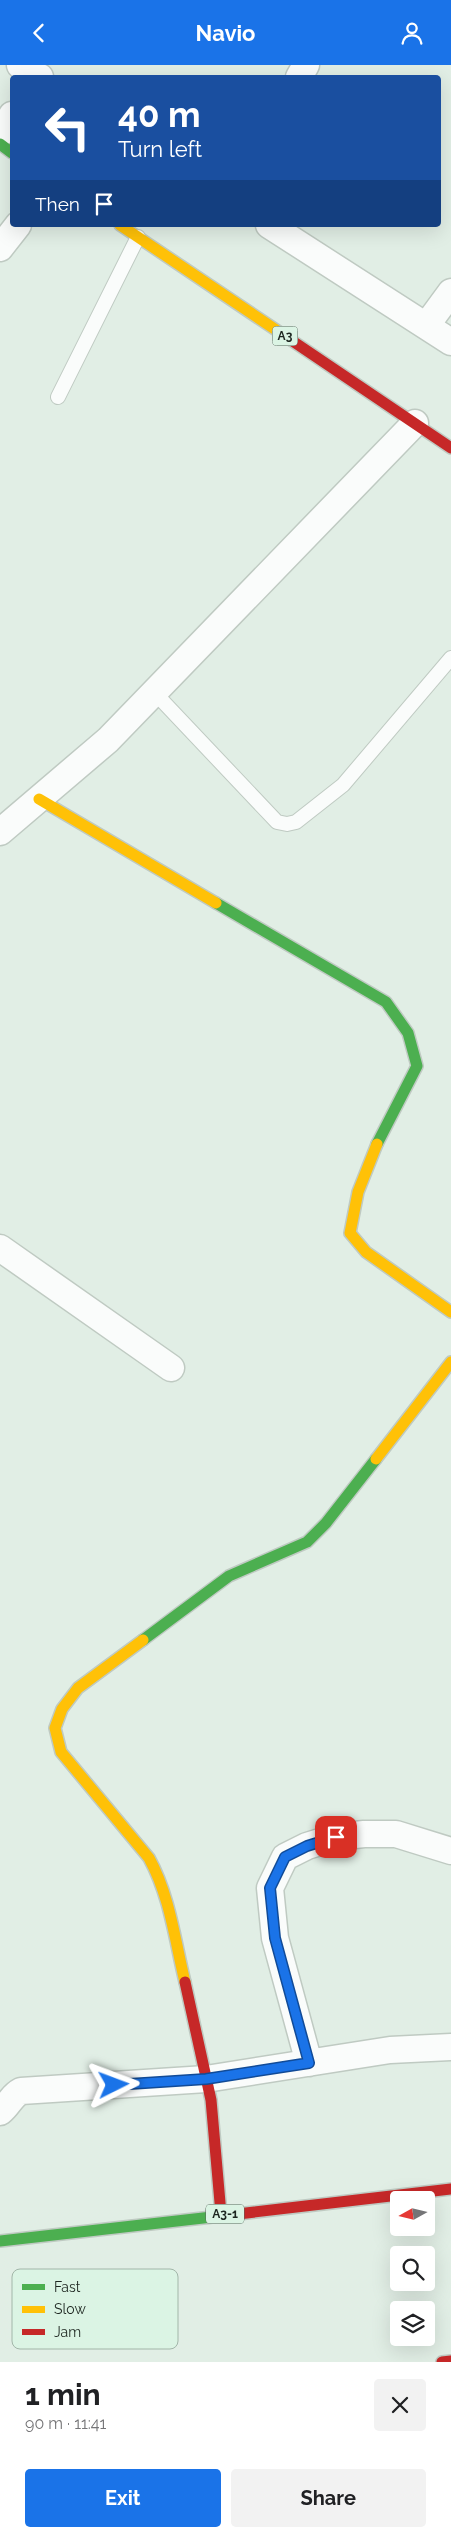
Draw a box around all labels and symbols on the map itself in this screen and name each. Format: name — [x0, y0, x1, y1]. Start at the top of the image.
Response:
road number: A3 — [272, 327, 298, 345]
pin — [315, 1816, 357, 1858]
position arrow — [87, 2058, 139, 2110]
north arrow — [390, 2191, 435, 2236]
road number: A3-1 — [206, 2205, 244, 2223]
legend — [12, 2269, 178, 2349]
text: Fast — [54, 2279, 81, 2295]
text: Slow — [54, 2301, 86, 2317]
text: Jam — [54, 2324, 81, 2340]

